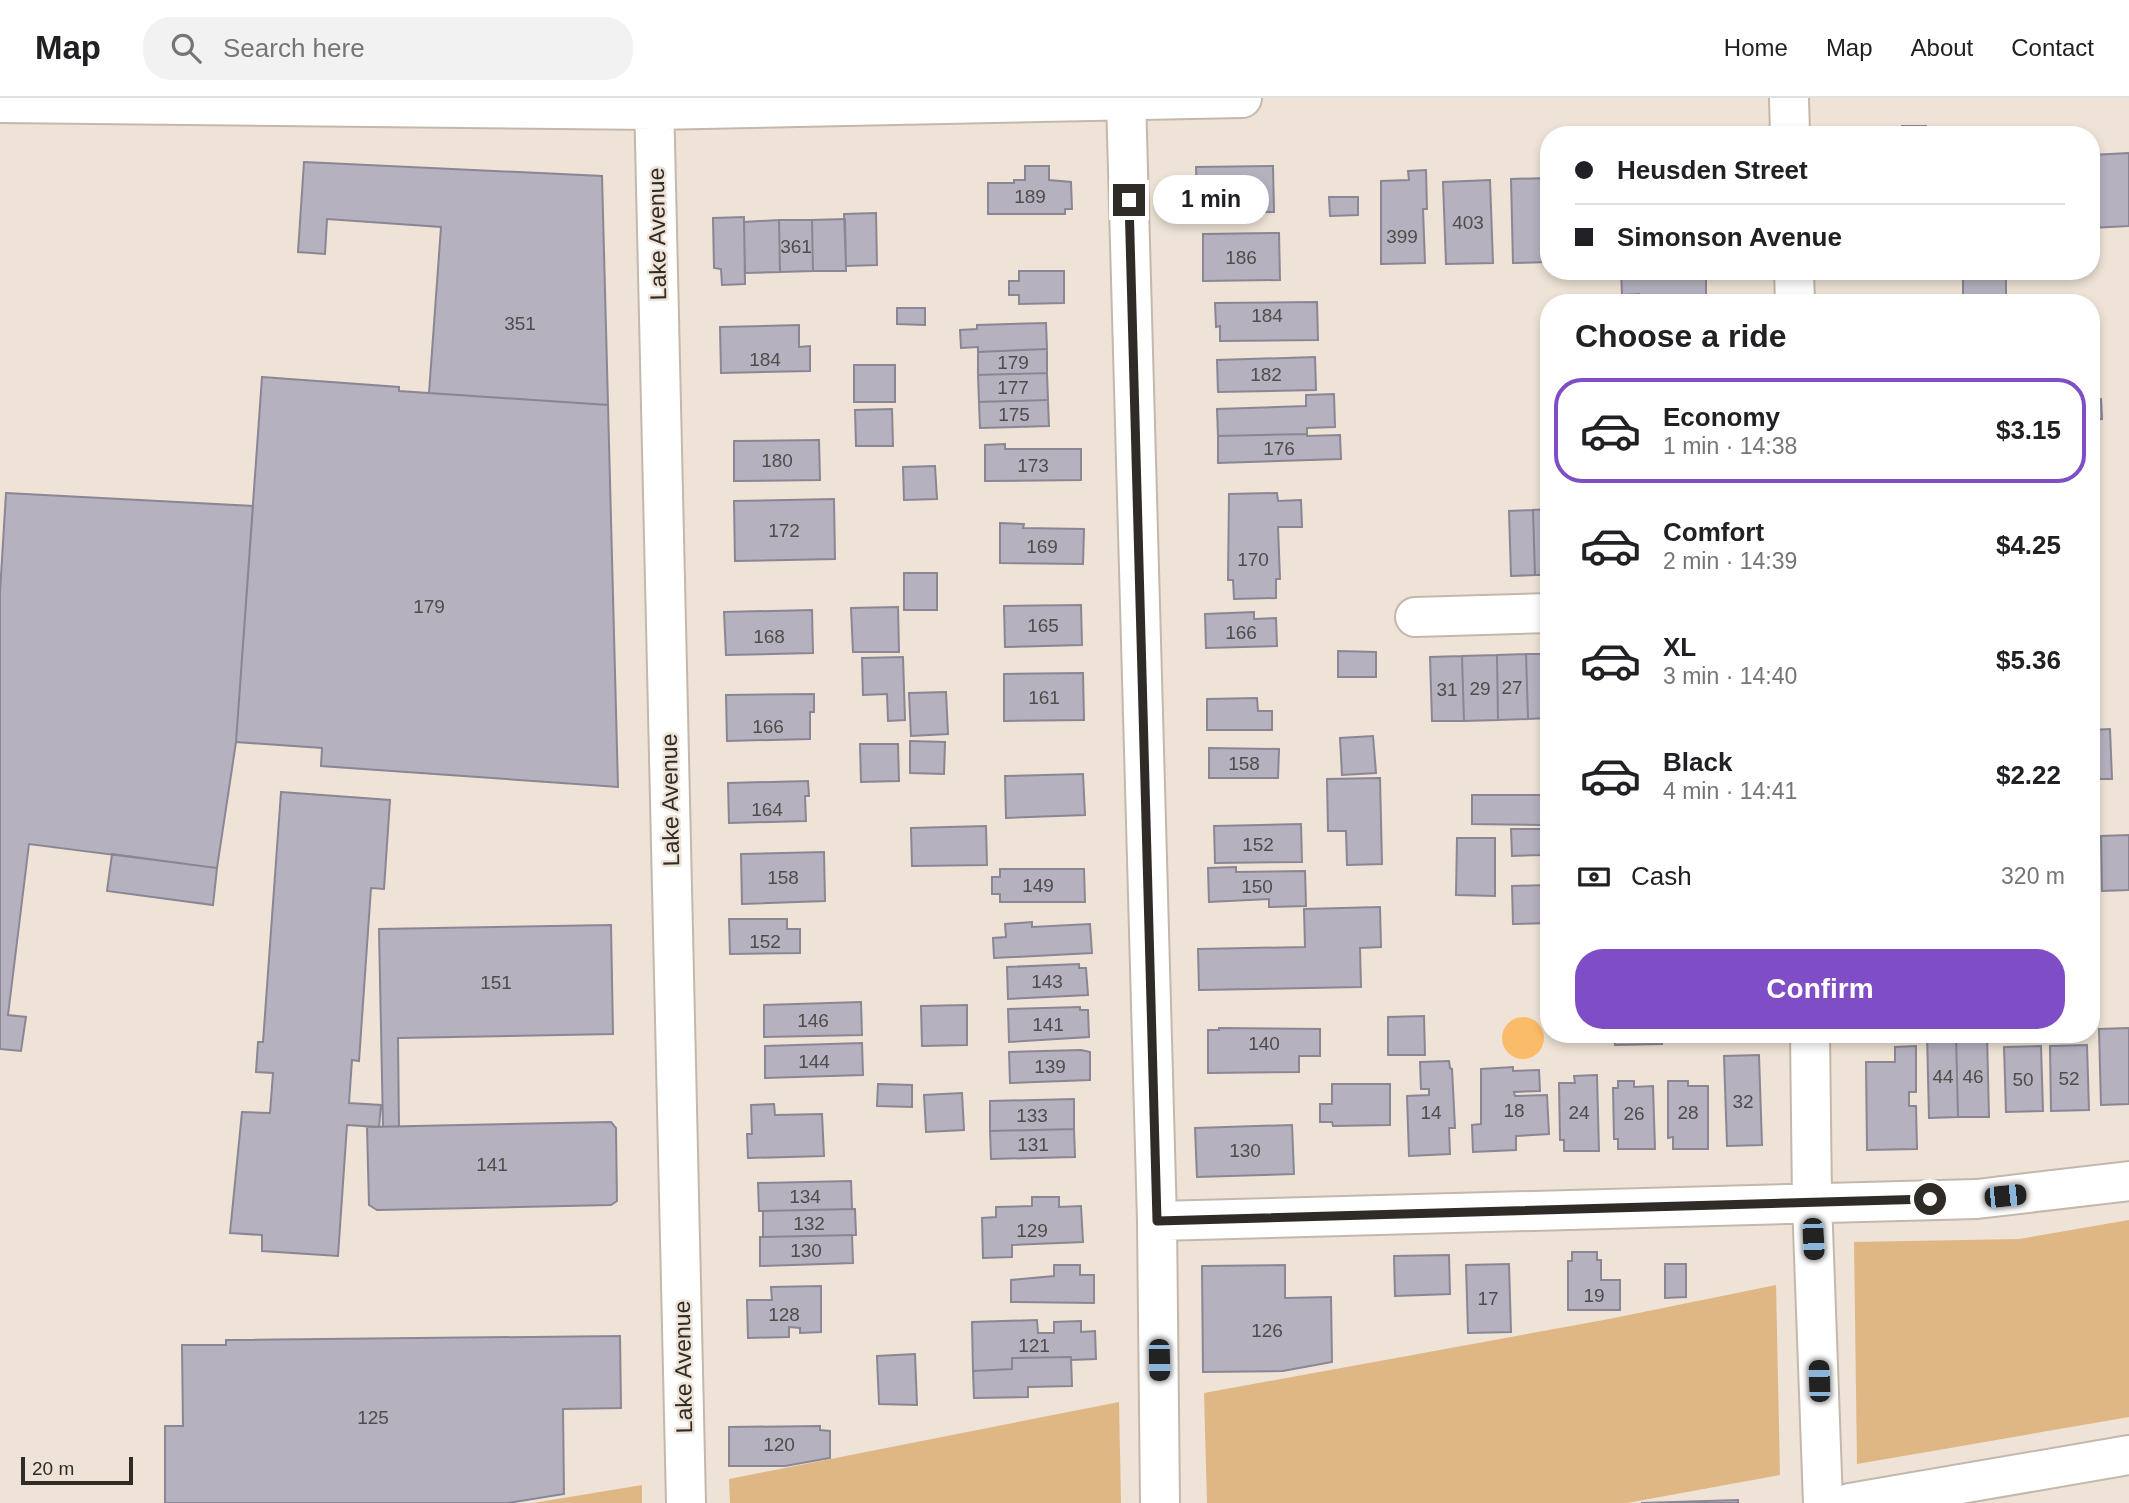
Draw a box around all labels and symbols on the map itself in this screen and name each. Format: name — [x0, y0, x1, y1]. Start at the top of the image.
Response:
street label: Lake Avenue — [643, 167, 671, 301]
callout: 1 min — [1154, 176, 1269, 224]
route end — [1113, 184, 1145, 216]
house number: 189 — [1014, 186, 1046, 207]
house number: 403 — [1452, 212, 1484, 233]
house number: 399 — [1386, 226, 1418, 247]
house number: 361 — [780, 236, 812, 257]
house number: 186 — [1225, 247, 1257, 268]
house number: 184 — [1251, 305, 1283, 326]
house number: 351 — [504, 313, 536, 334]
house number: 184 — [749, 349, 781, 370]
house number: 179 — [997, 352, 1029, 373]
house number: 182 — [1250, 364, 1282, 385]
house number: 177 — [997, 377, 1029, 398]
house number: 175 — [998, 404, 1030, 425]
house number: 176 — [1263, 438, 1295, 459]
house number: 180 — [761, 450, 793, 471]
house number: 173 — [1017, 455, 1049, 476]
house number: 172 — [768, 520, 800, 541]
house number: 169 — [1026, 536, 1058, 557]
house number: 170 — [1237, 549, 1269, 570]
house number: 179 — [413, 596, 445, 617]
house number: 165 — [1027, 615, 1059, 636]
house number: 166 — [1225, 622, 1257, 643]
house number: 168 — [753, 626, 785, 647]
house number: 27 — [1501, 677, 1523, 698]
house number: 29 — [1469, 678, 1491, 699]
house number: 31 — [1436, 679, 1458, 700]
house number: 161 — [1028, 687, 1060, 708]
house number: 166 — [752, 716, 784, 737]
street label: Lake Avenue — [656, 733, 684, 867]
house number: 158 — [1228, 753, 1260, 774]
house number: 164 — [751, 799, 783, 820]
house number: 152 — [1242, 834, 1274, 855]
house number: 158 — [767, 867, 799, 888]
house number: 149 — [1022, 875, 1054, 896]
house number: 150 — [1241, 876, 1273, 897]
house number: 152 — [749, 931, 781, 952]
house number: 143 — [1031, 971, 1063, 992]
house number: 151 — [480, 972, 512, 993]
house number: 146 — [797, 1010, 829, 1031]
house number: 141 — [1032, 1014, 1064, 1035]
house number: 140 — [1248, 1033, 1280, 1054]
house number: 144 — [798, 1051, 830, 1072]
house number: 139 — [1034, 1056, 1066, 1077]
house number: 44 — [1932, 1066, 1954, 1087]
house number: 46 — [1962, 1066, 1984, 1087]
house number: 52 — [2058, 1068, 2080, 1089]
house number: 50 — [2012, 1069, 2034, 1090]
house number: 32 — [1732, 1091, 1754, 1112]
house number: 18 — [1503, 1100, 1525, 1121]
house number: 14 — [1420, 1102, 1442, 1123]
house number: 24 — [1568, 1102, 1590, 1123]
house number: 28 — [1677, 1102, 1699, 1123]
house number: 26 — [1623, 1103, 1645, 1124]
house number: 133 — [1016, 1105, 1048, 1126]
house number: 131 — [1017, 1134, 1049, 1155]
house number: 130 — [1229, 1140, 1261, 1161]
house number: 141 — [476, 1154, 508, 1175]
route start — [1914, 1183, 1946, 1215]
car — [1984, 1183, 2027, 1209]
house number: 134 — [789, 1186, 821, 1207]
house number: 132 — [793, 1213, 825, 1234]
car — [1802, 1217, 1825, 1261]
house number: 129 — [1016, 1220, 1048, 1241]
house number: 130 — [790, 1240, 822, 1261]
house number: 19 — [1583, 1285, 1605, 1306]
house number: 17 — [1477, 1288, 1499, 1309]
street label: Lake Avenue — [669, 1300, 697, 1434]
house number: 128 — [768, 1304, 800, 1325]
house number: 126 — [1251, 1320, 1283, 1341]
house number: 121 — [1018, 1335, 1050, 1356]
car — [1149, 1339, 1170, 1381]
car — [1808, 1360, 1831, 1402]
house number: 125 — [357, 1407, 389, 1428]
house number: 120 — [763, 1434, 795, 1455]
scale bar — [21, 1454, 133, 1486]

